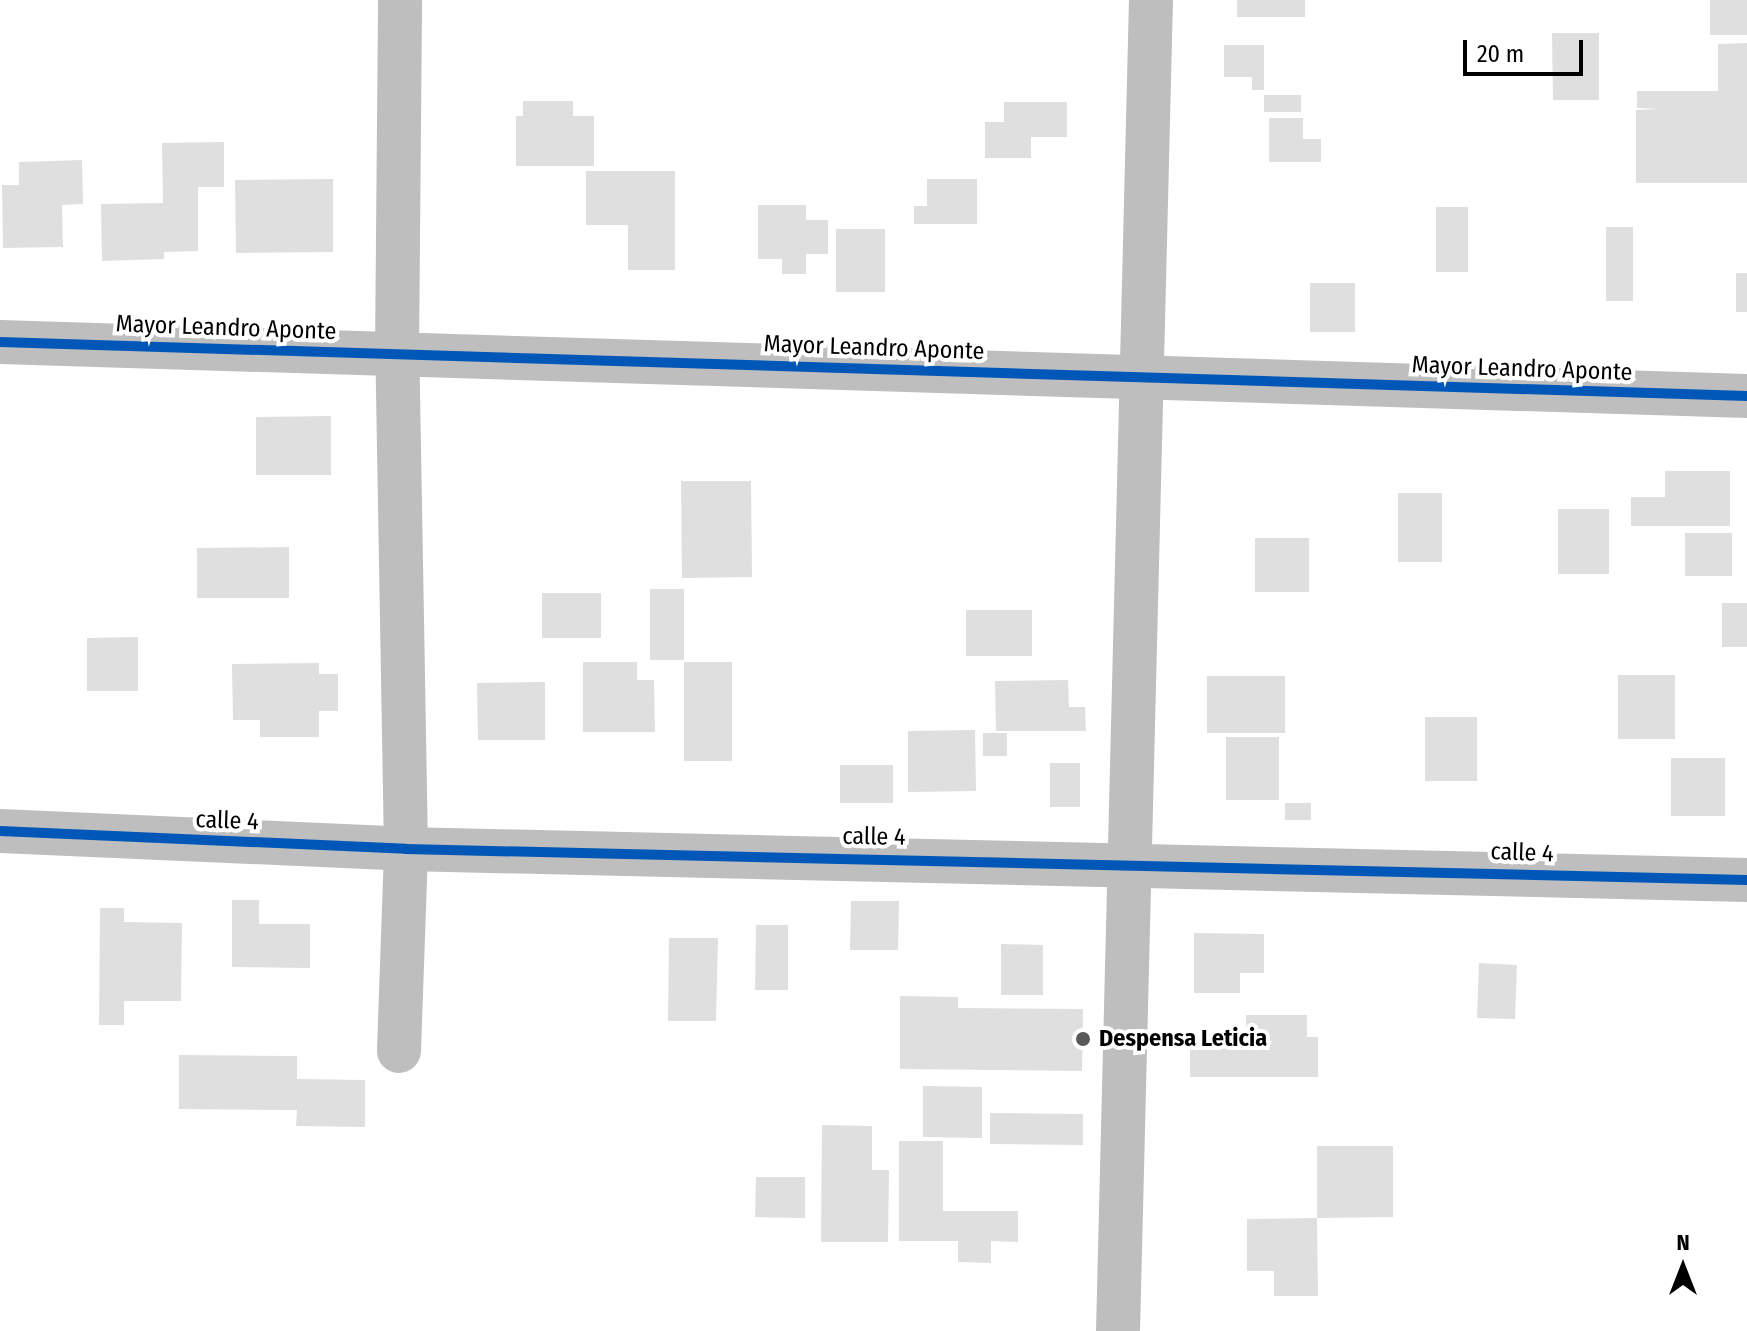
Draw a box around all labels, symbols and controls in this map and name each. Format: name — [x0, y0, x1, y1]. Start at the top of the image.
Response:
scale bar — [1467, 24, 1587, 74]
text: 20 m — [1477, 40, 1524, 68]
street label: Mayor Leandro Aponte — [115, 310, 337, 346]
street label: Mayor Leandro Aponte — [763, 330, 985, 366]
street label: Mayor Leandro Aponte — [1411, 351, 1633, 387]
street label: calle 4 — [195, 806, 259, 836]
street label: calle 4 — [842, 822, 906, 852]
street label: calle 4 — [1490, 838, 1554, 868]
place label: Despensa Leticia — [1099, 1025, 1267, 1053]
marker: Despensa Leticia — [1074, 1030, 1092, 1048]
north arrow — [1643, 1227, 1723, 1307]
text: N — [1676, 1229, 1690, 1256]

